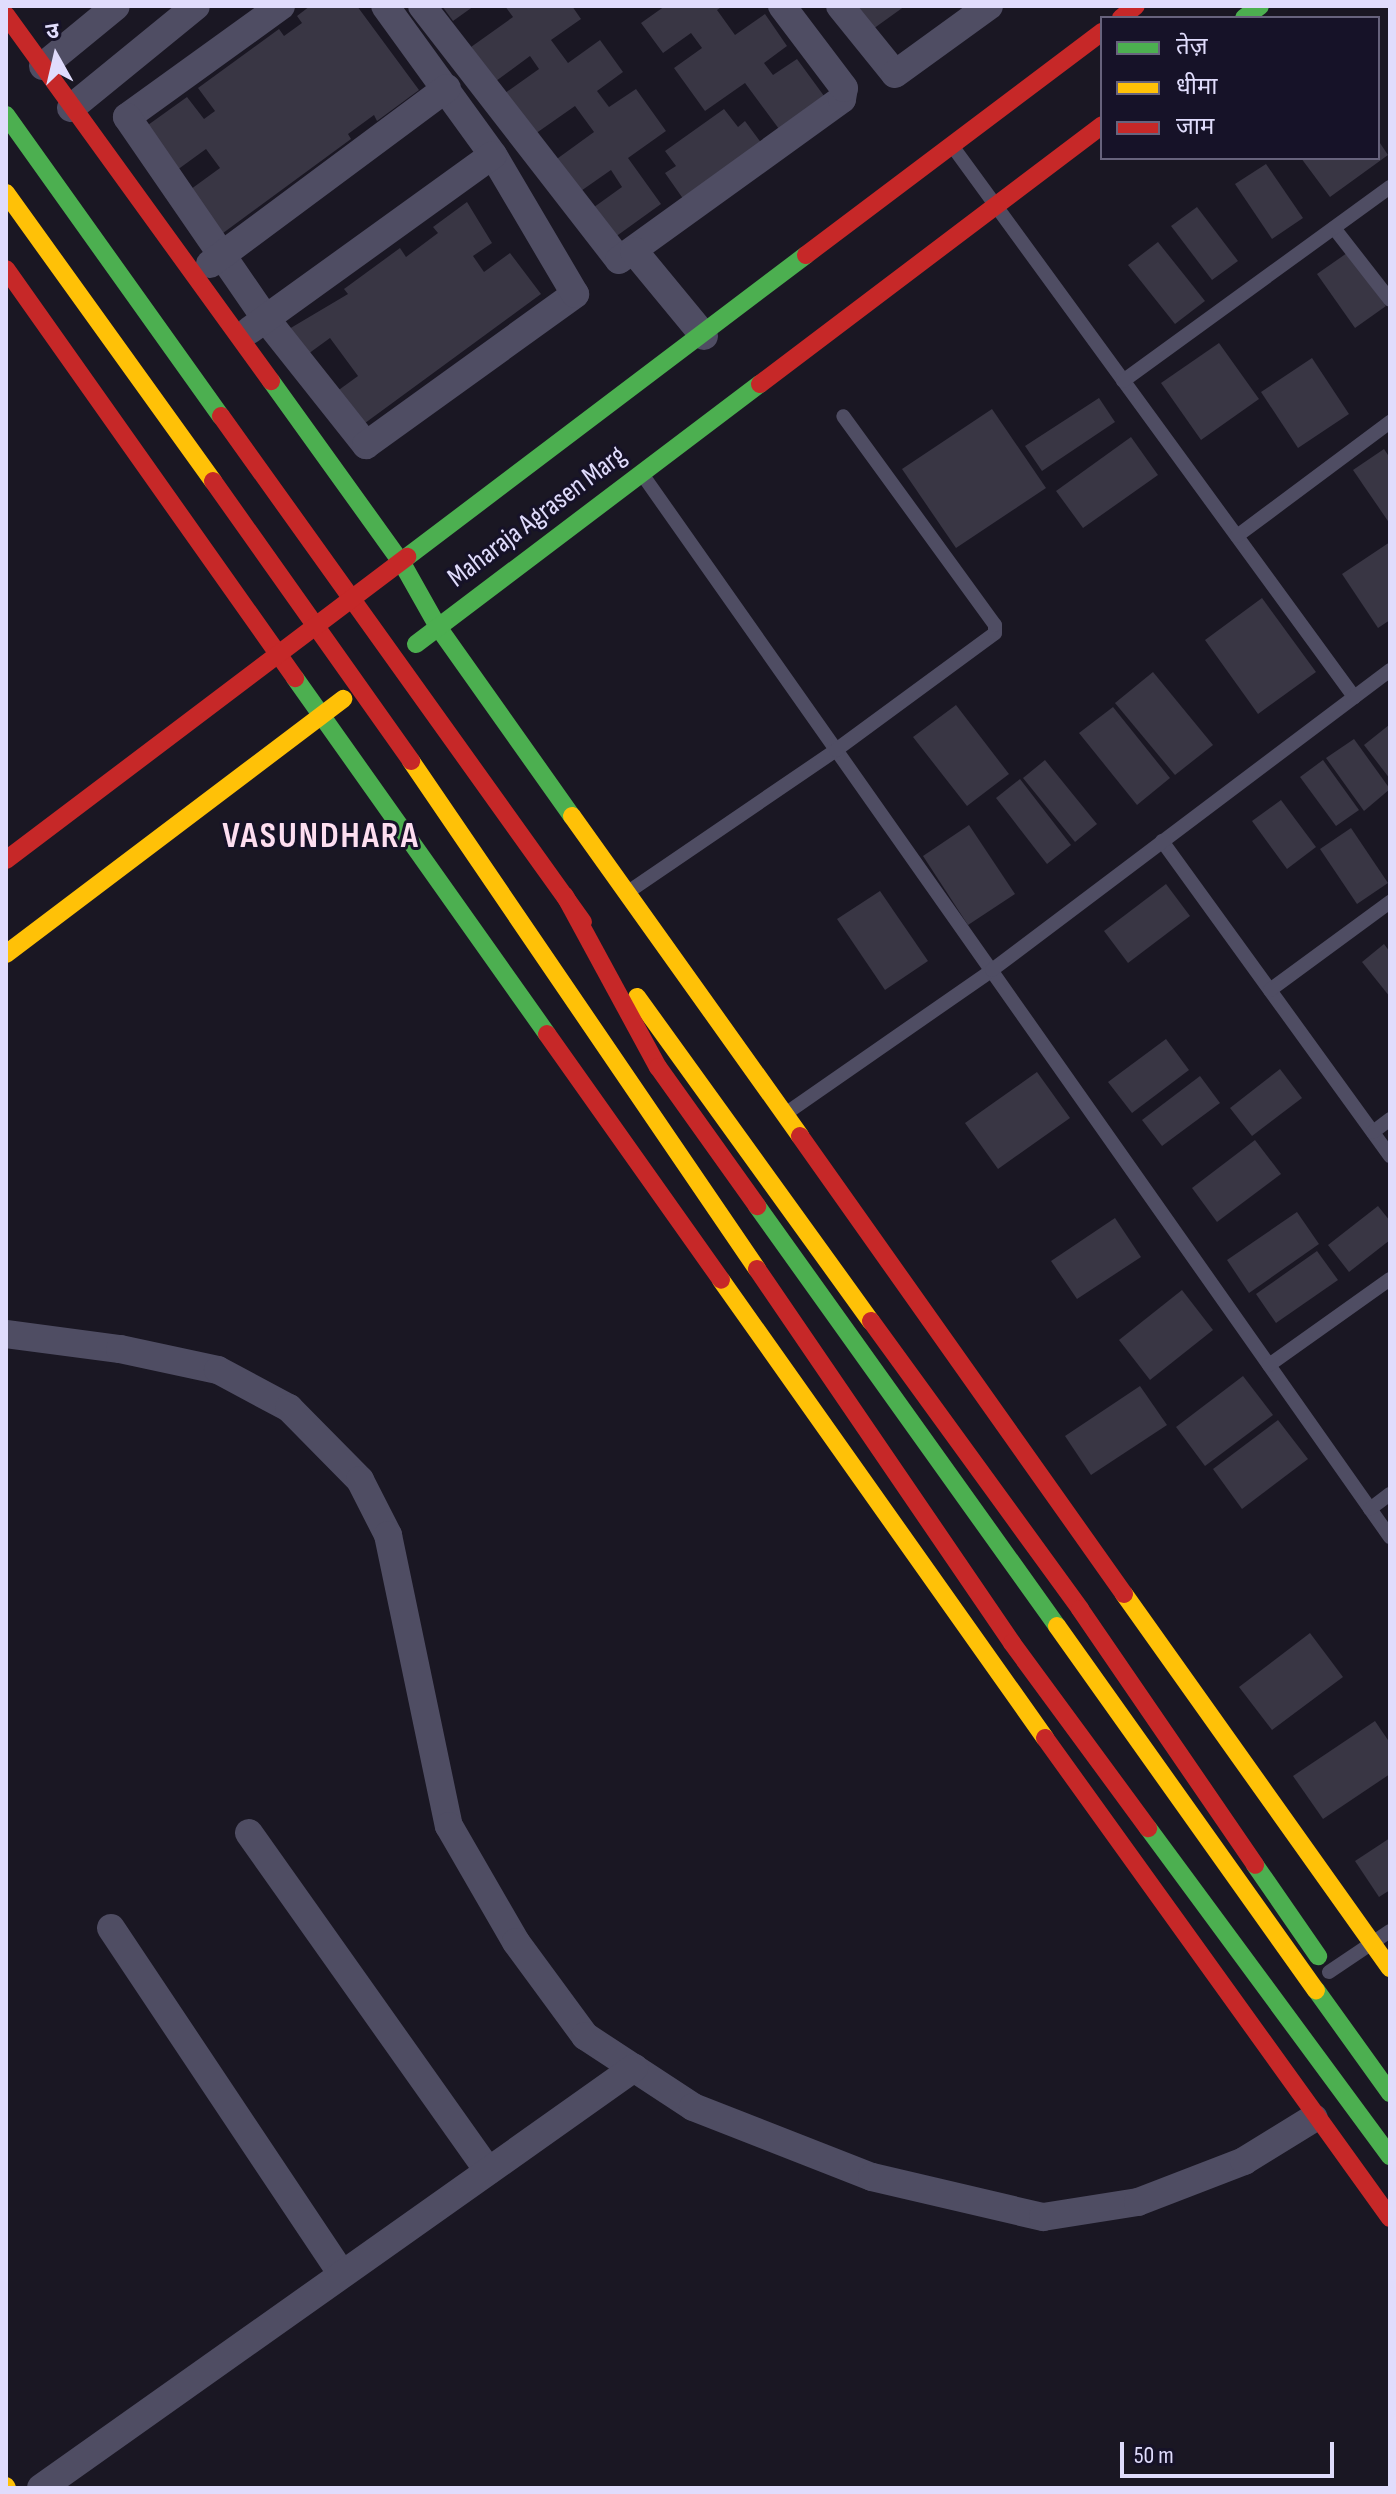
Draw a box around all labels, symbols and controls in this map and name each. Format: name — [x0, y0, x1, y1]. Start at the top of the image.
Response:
north arrow — [16, 16, 96, 96]
legend — [1100, 16, 1380, 160]
text: उ — [44, 17, 61, 46]
text: तेज़ — [1176, 32, 1208, 61]
text: धीमा — [1176, 72, 1218, 101]
text: जाम — [1176, 112, 1214, 141]
street label: Maharaja Agrasen Marg — [441, 439, 633, 595]
district label: VASUNDHARA — [222, 815, 420, 859]
scale bar — [1124, 2426, 1338, 2476]
text: 50 m — [1134, 2441, 1174, 2470]

